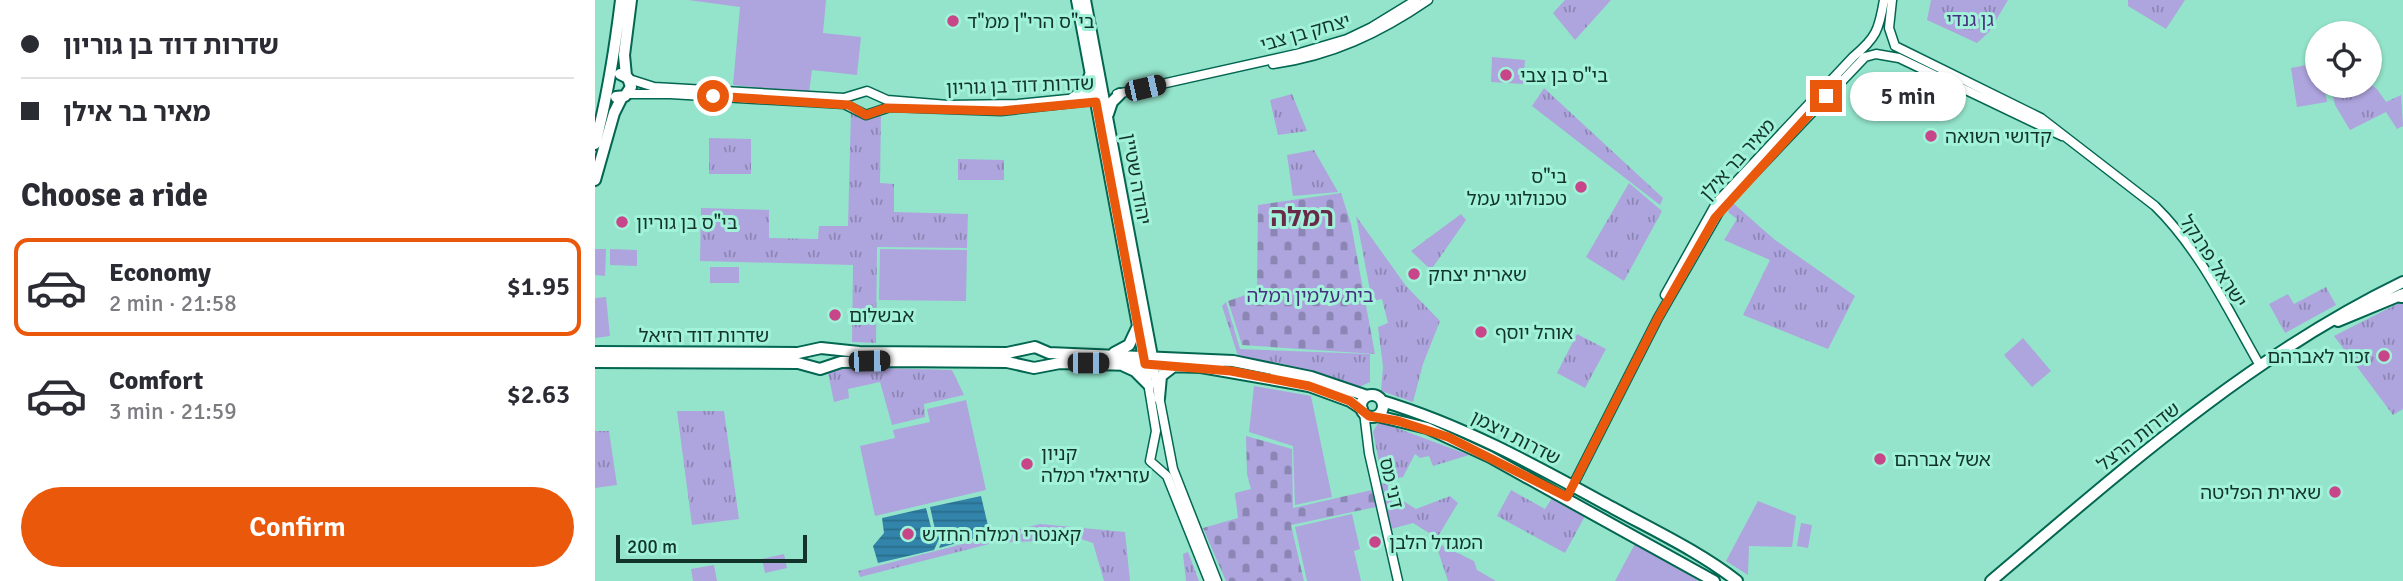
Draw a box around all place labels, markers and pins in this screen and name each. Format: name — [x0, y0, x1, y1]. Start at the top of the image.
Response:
place label: בי"ס הרי"ן ממ"ד — [967, 10, 1095, 34]
marker: בי"ס הרי"ן ממ"ד — [945, 13, 961, 29]
place label: בי"ס בן צבי — [1520, 64, 1608, 88]
marker: בי"ס בן צבי — [1498, 67, 1514, 83]
place label: קדושי השואה — [1945, 125, 2052, 149]
marker: קדושי השואה — [1923, 128, 1939, 144]
place label: בי"ס טכנולוגי עמל — [1467, 165, 1567, 211]
marker: בי"ס טכנולוגי עמל — [1573, 179, 1589, 195]
place label: בי"ס בן גוריון — [636, 211, 738, 235]
marker: בי"ס בן גוריון — [614, 214, 630, 230]
place label: שארית יצחק — [1428, 263, 1527, 287]
marker: שארית יצחק — [1406, 266, 1422, 282]
place label: אבשלום — [849, 304, 914, 328]
marker: אבשלום — [827, 307, 843, 323]
place label: אוהל יוסף — [1495, 321, 1573, 345]
marker: אוהל יוסף — [1473, 324, 1489, 340]
place label: זכור לאברהם — [2267, 345, 2370, 369]
marker: זכור לאברהם — [2376, 348, 2392, 364]
place label: קניון עזריאלי רמלה — [1041, 442, 1150, 488]
place label: אשל אברהם — [1894, 448, 1991, 472]
marker: אשל אברהם — [1872, 451, 1888, 467]
marker: קניון עזריאלי רמלה — [1019, 456, 1035, 472]
place label: שארית הפליטה — [2200, 481, 2321, 505]
marker: שארית הפליטה — [2327, 484, 2343, 500]
place label: קאנטרי רמלה החדש — [922, 523, 1081, 547]
marker: קאנטרי רמלה החדש — [900, 526, 916, 542]
place label: המגדל הלבן — [1389, 531, 1483, 555]
marker: המגדל הלבן — [1367, 534, 1383, 550]

